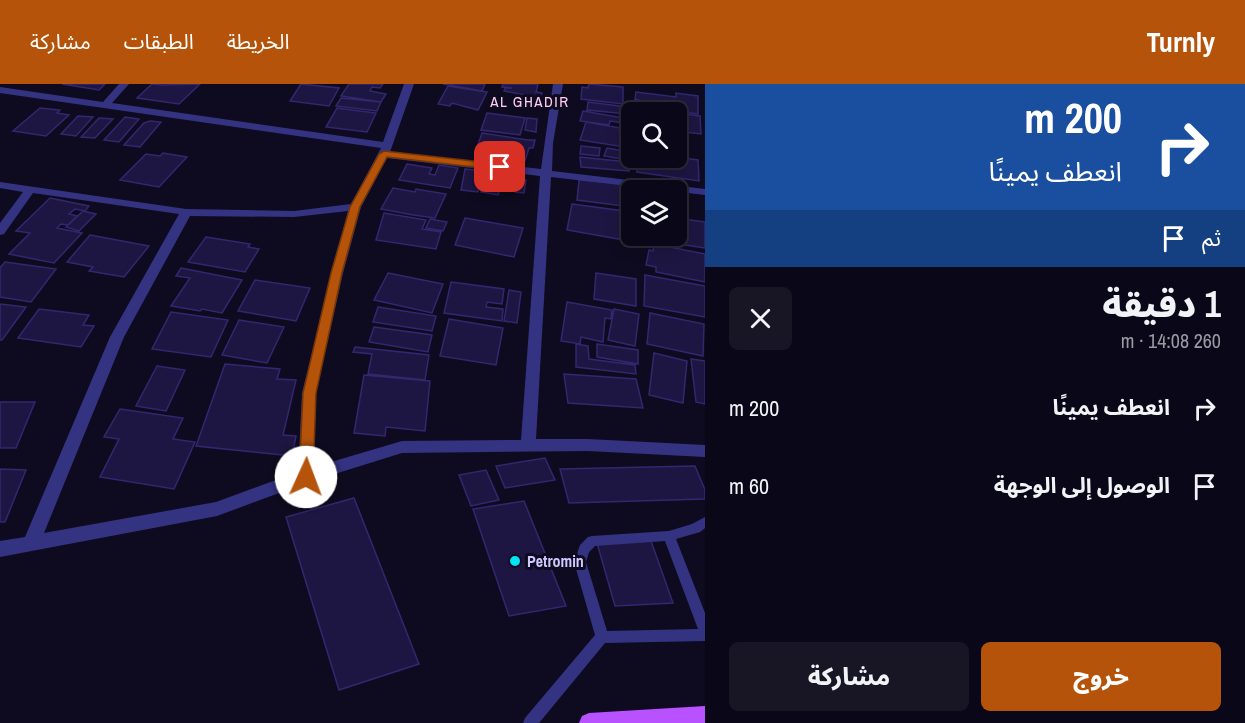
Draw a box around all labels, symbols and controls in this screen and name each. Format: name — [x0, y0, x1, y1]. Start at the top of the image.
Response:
text: Turnly — [1147, 23, 1215, 61]
text: مشاركة — [30, 27, 91, 56]
text: الطبقات — [124, 27, 194, 56]
text: الخريطة — [227, 27, 290, 56]
text: 200 m — [1024, 90, 1122, 146]
district label: AL GHADIR — [489, 91, 570, 112]
map controls — [621, 102, 687, 246]
button: search — [621, 102, 687, 168]
icon: right — [1143, 108, 1221, 186]
pin — [474, 141, 525, 192]
icon: arrive — [483, 150, 516, 183]
text: انعطف يمينًا — [988, 153, 1122, 189]
button: layers — [621, 180, 687, 246]
icon: arrive — [1157, 222, 1190, 255]
text: ثم — [1202, 223, 1221, 253]
text: 1 دقيقة — [1102, 280, 1221, 328]
button: close — [729, 287, 792, 350]
text: 260 m · 14:08 — [1121, 327, 1221, 354]
text: انعطف يمينًا — [1052, 392, 1170, 422]
icon: right — [1188, 392, 1221, 425]
text: 200 m — [729, 393, 779, 423]
position arrow — [274, 445, 338, 509]
text: الوصول إلى الوجهة — [994, 470, 1170, 500]
icon: arrive — [1188, 470, 1221, 503]
text: 60 m — [729, 471, 769, 501]
place label: Petromin — [527, 550, 584, 572]
marker: Petromin — [508, 554, 522, 568]
button: مشاركة — [729, 642, 969, 711]
button: خروج — [981, 642, 1221, 711]

